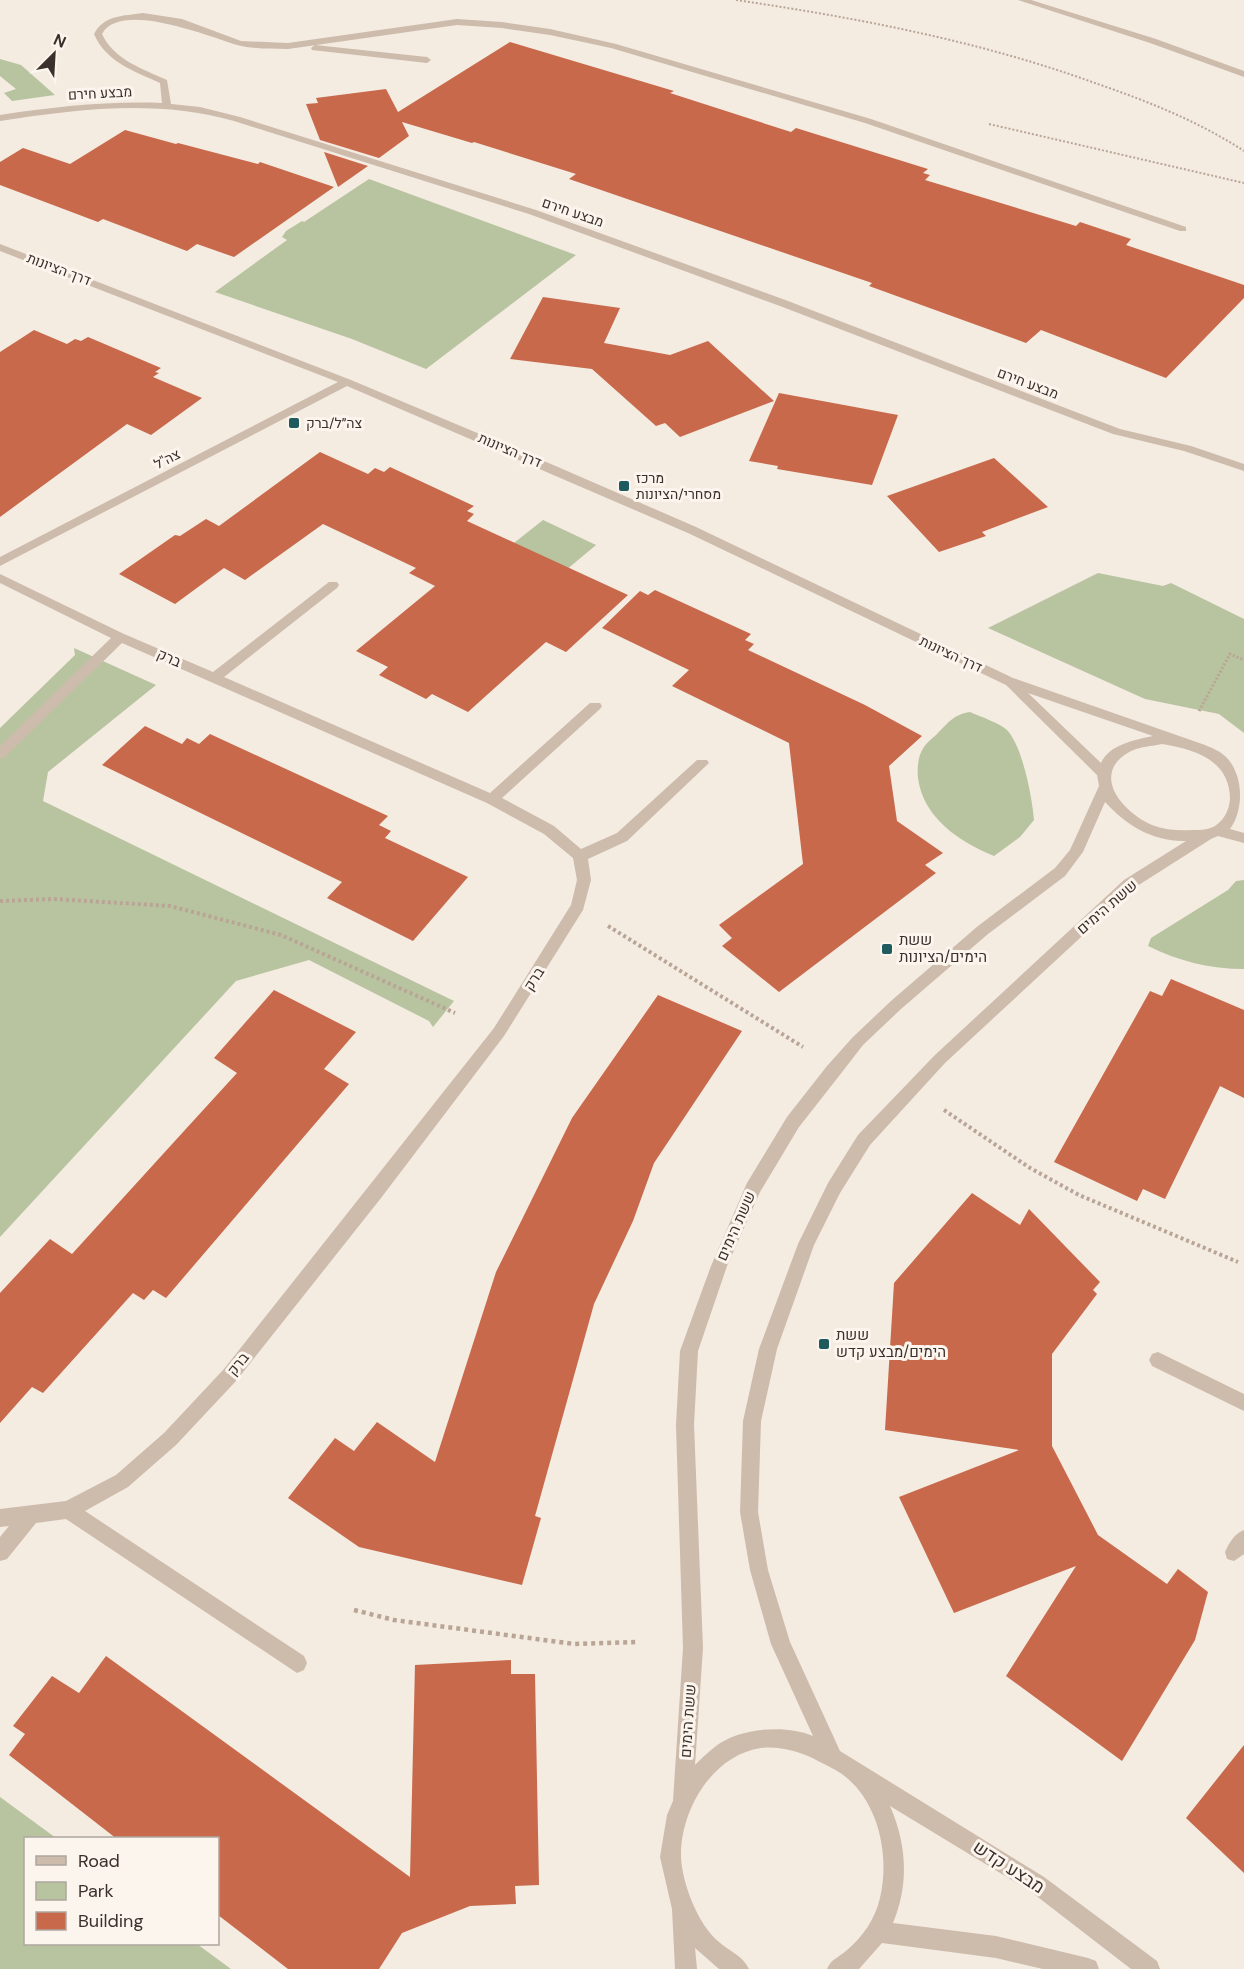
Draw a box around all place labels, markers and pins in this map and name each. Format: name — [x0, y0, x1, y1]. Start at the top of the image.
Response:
place label: צה״ל/ברק — [306, 414, 362, 432]
marker: צה״ל/ברק — [287, 416, 301, 430]
place label: מרכז מסחרי/הציונות — [636, 469, 721, 503]
marker: מרכז מסחרי/הציונות — [617, 479, 631, 493]
place label: ששת הימים/הציונות — [899, 930, 987, 967]
marker: ששת הימים/הציונות — [880, 942, 894, 956]
place label: ששת הימים/מבצע קדש — [836, 1325, 946, 1362]
marker: ששת הימים/מבצע קדש — [817, 1337, 831, 1351]

